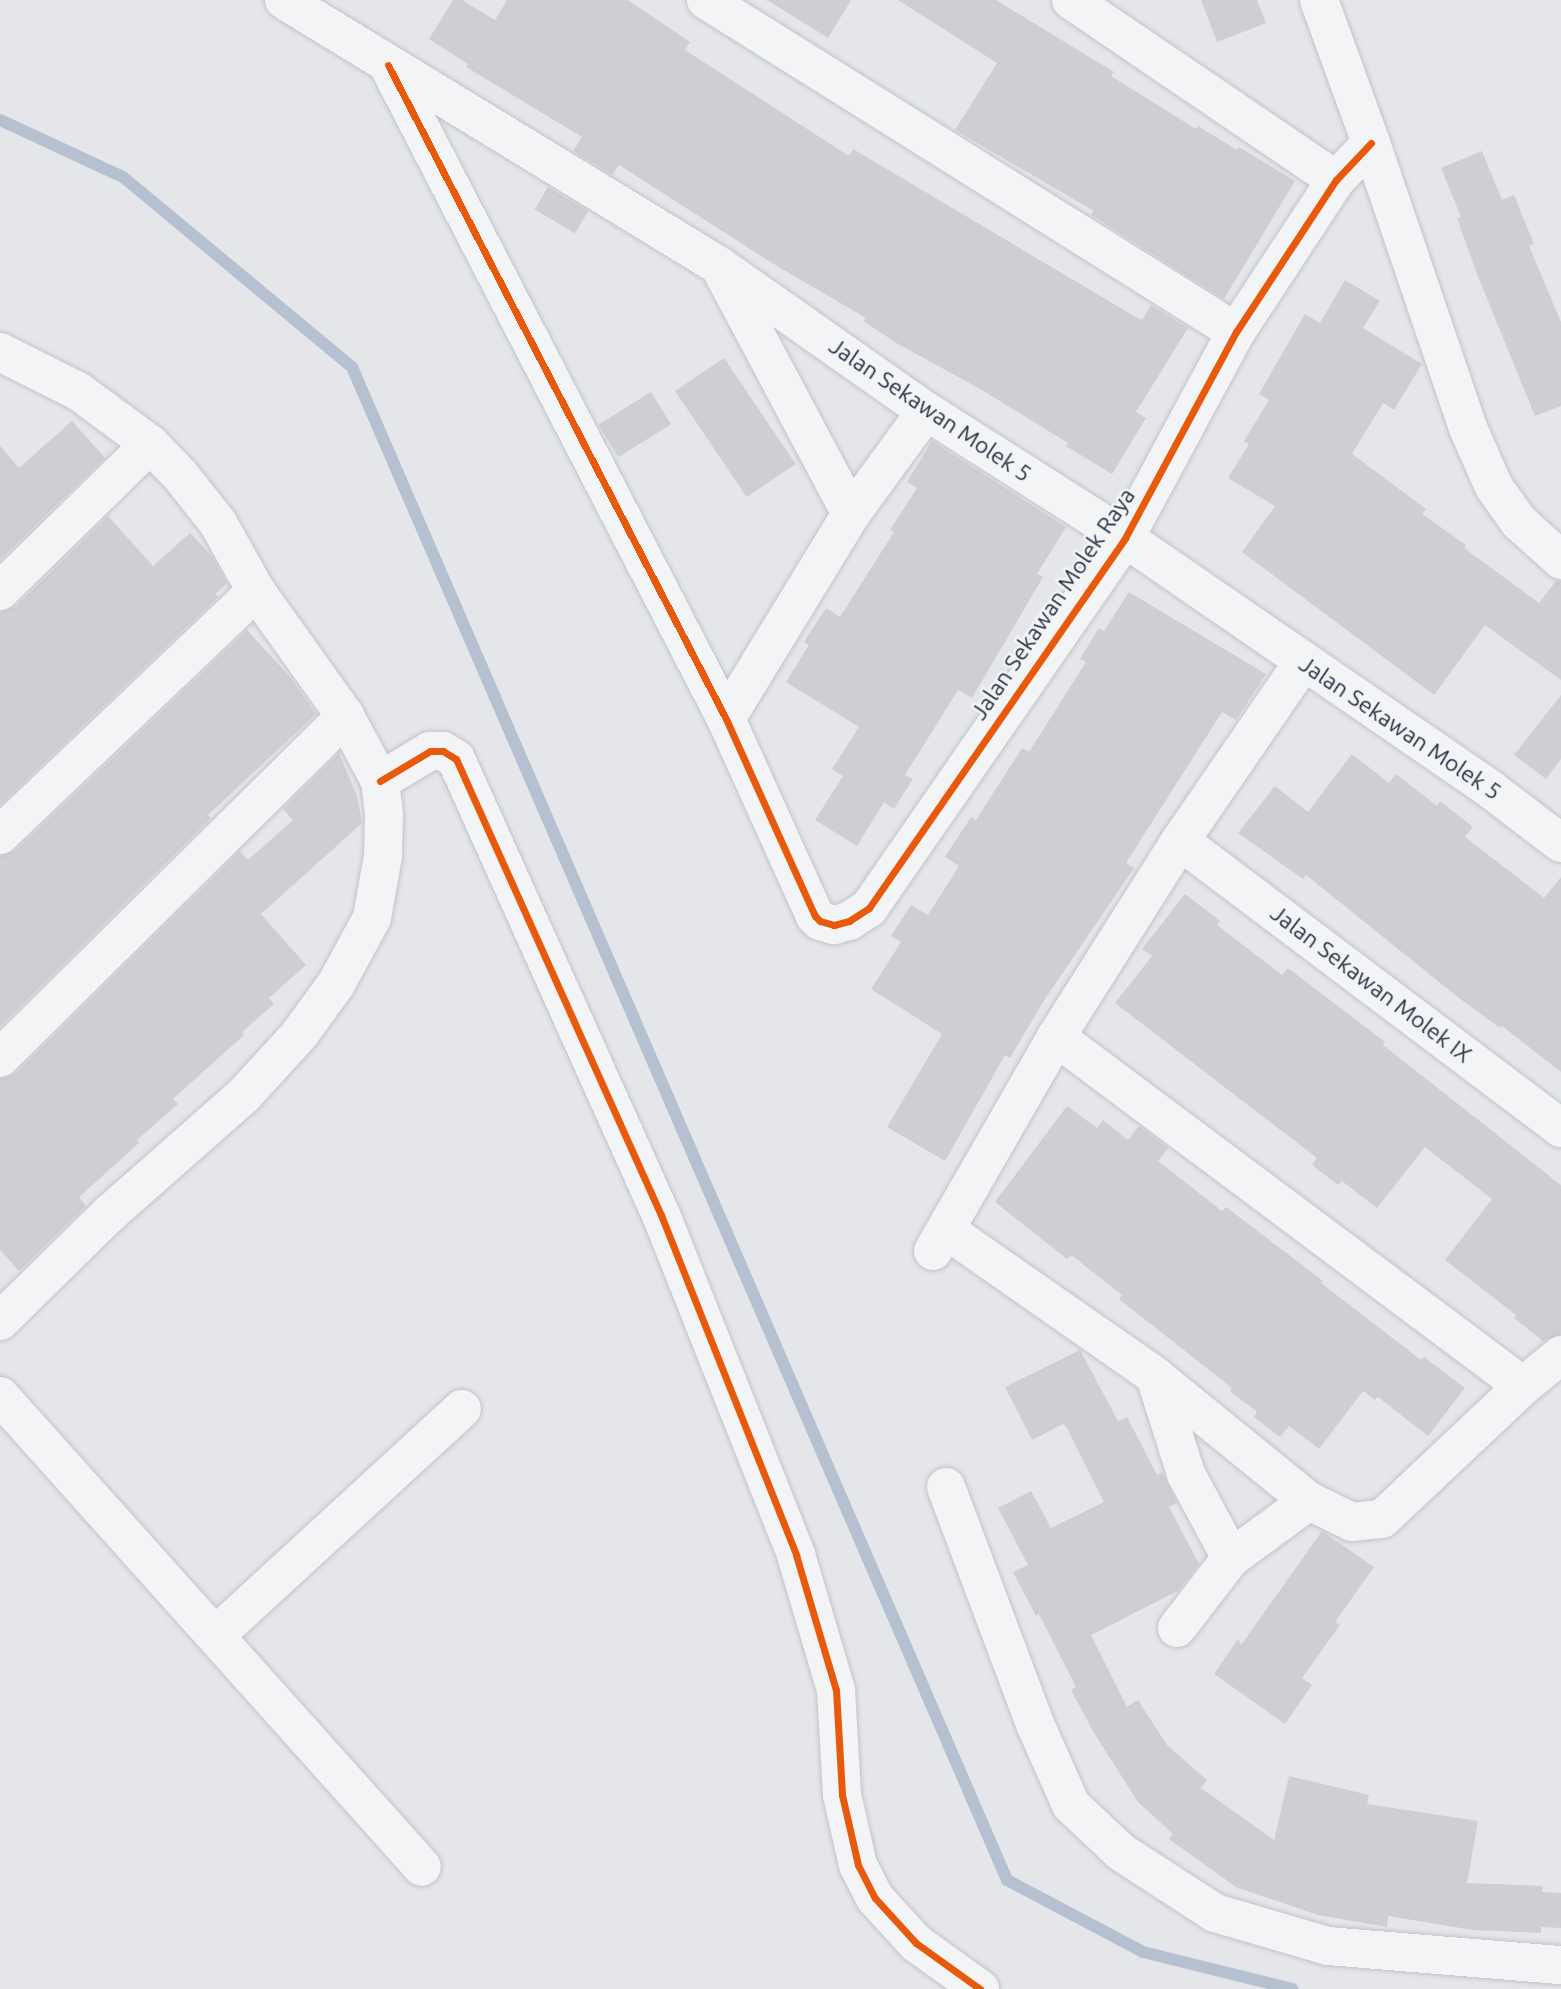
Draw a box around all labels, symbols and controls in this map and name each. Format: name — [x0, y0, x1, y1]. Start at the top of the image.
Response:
street label: Jalan Sekawan Molek 5 — [824, 332, 1036, 488]
street label: Jalan Sekawan Molek Raya — [965, 483, 1141, 725]
street label: Jalan Sekawan Molek 5 — [1294, 650, 1506, 806]
street label: Jalan Sekawan Molek IX — [1265, 899, 1477, 1069]

